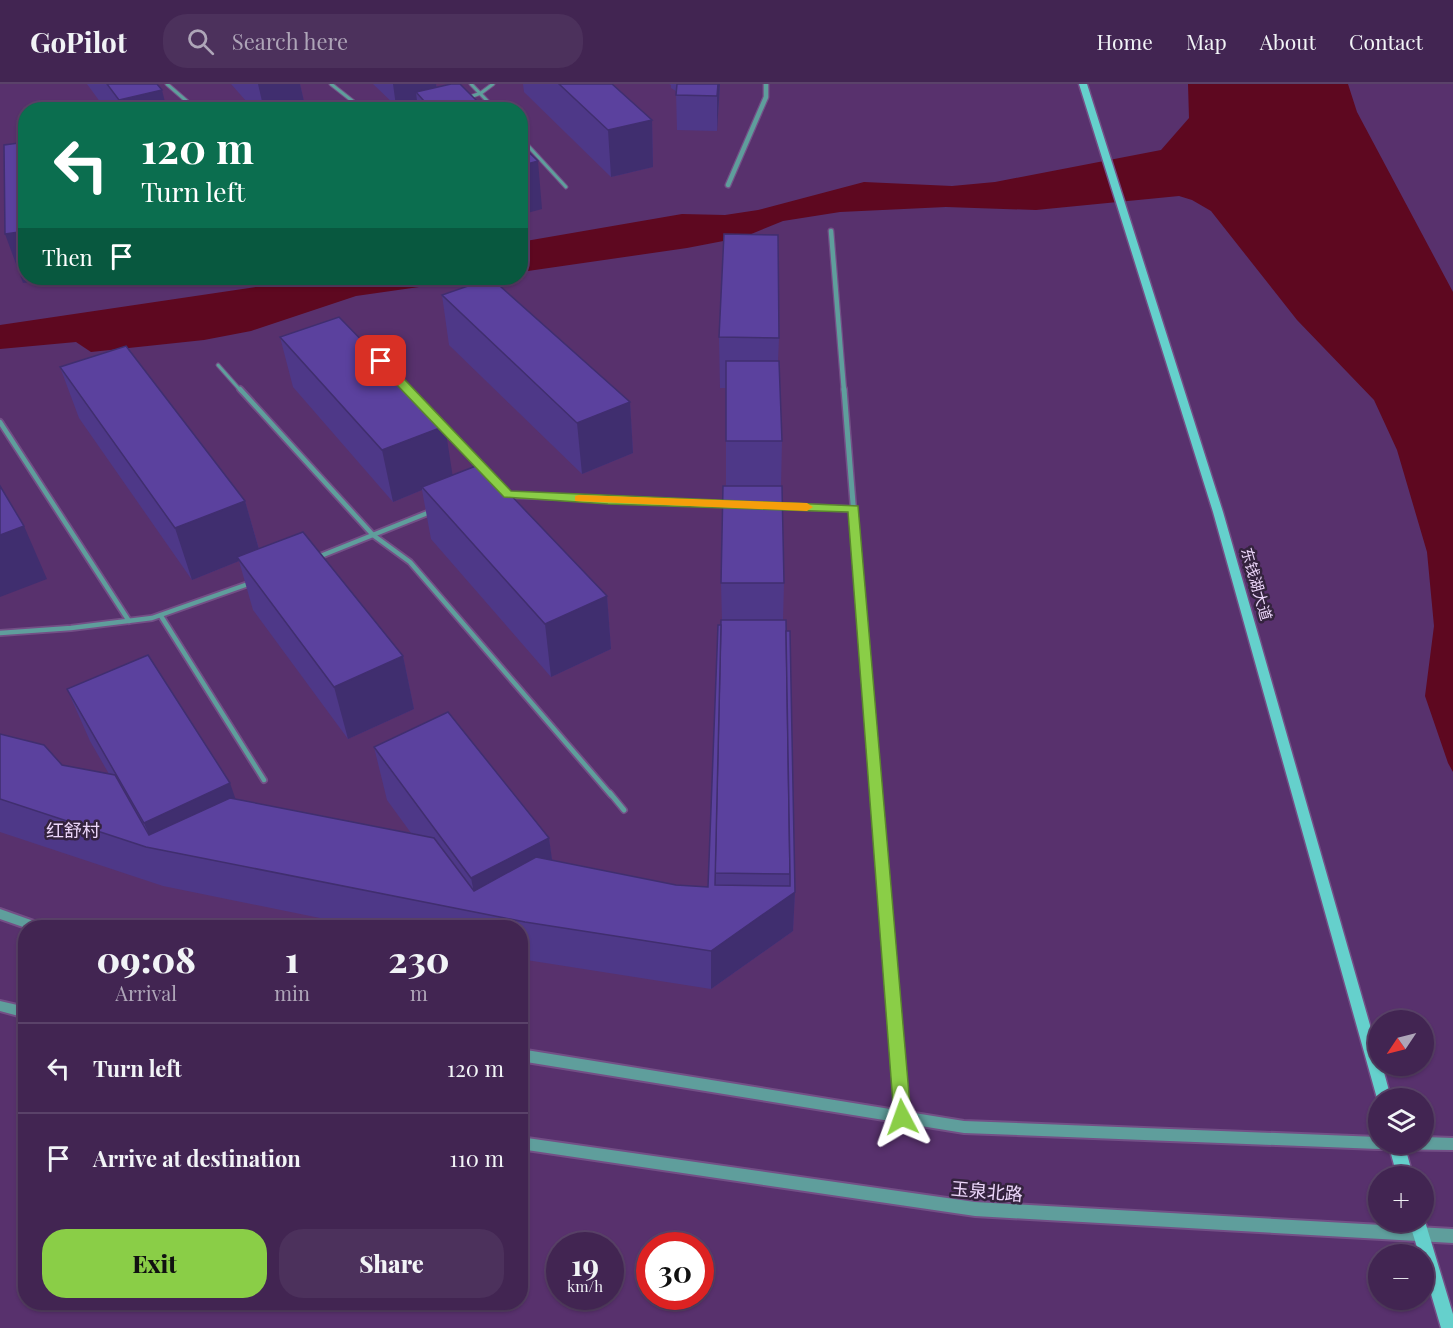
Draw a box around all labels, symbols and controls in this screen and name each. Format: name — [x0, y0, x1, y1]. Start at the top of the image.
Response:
search box — [163, 14, 583, 68]
text: GoPilot — [30, 23, 127, 60]
icon: search — [184, 25, 217, 58]
text: Search here — [232, 26, 348, 56]
text: Home — [1097, 27, 1153, 55]
text: Map — [1186, 27, 1227, 55]
text: About — [1260, 27, 1316, 55]
text: Contact — [1349, 27, 1423, 55]
text: 120 m — [141, 119, 254, 175]
icon: left — [42, 126, 120, 204]
text: Turn left — [141, 173, 245, 209]
icon: arrive — [105, 240, 138, 273]
text: Then — [42, 242, 93, 272]
pin — [355, 335, 406, 386]
icon: arrive — [364, 344, 397, 377]
street label: 东钱湖大道 — [1237, 545, 1277, 623]
district label: 红舒村 — [46, 818, 100, 842]
text: 09:08 — [96, 934, 196, 982]
text: 1 — [285, 934, 299, 982]
text: 230 — [388, 934, 449, 982]
text: Arrival — [115, 979, 177, 1006]
text: min — [274, 979, 310, 1006]
text: m — [410, 979, 428, 1006]
north arrow — [1368, 1010, 1434, 1076]
map controls — [1368, 1010, 1434, 1310]
icon: left — [42, 1052, 75, 1085]
text: Turn left — [93, 1053, 182, 1083]
text: 120 m — [447, 1053, 504, 1083]
position arrow — [870, 1085, 934, 1149]
button: layers — [1368, 1088, 1434, 1154]
icon: arrive — [42, 1142, 75, 1175]
text: Arrive at destination — [93, 1143, 301, 1173]
text: 110 m — [450, 1143, 504, 1173]
button: + — [1368, 1166, 1434, 1232]
street label: 玉泉北路 — [950, 1176, 1024, 1206]
button: Exit — [42, 1229, 267, 1298]
button: Share — [279, 1229, 504, 1298]
speed limit sign: 30 — [636, 1232, 714, 1310]
text: 19 — [571, 1244, 599, 1284]
button: − — [1368, 1244, 1434, 1310]
text: km/h — [567, 1276, 603, 1296]

